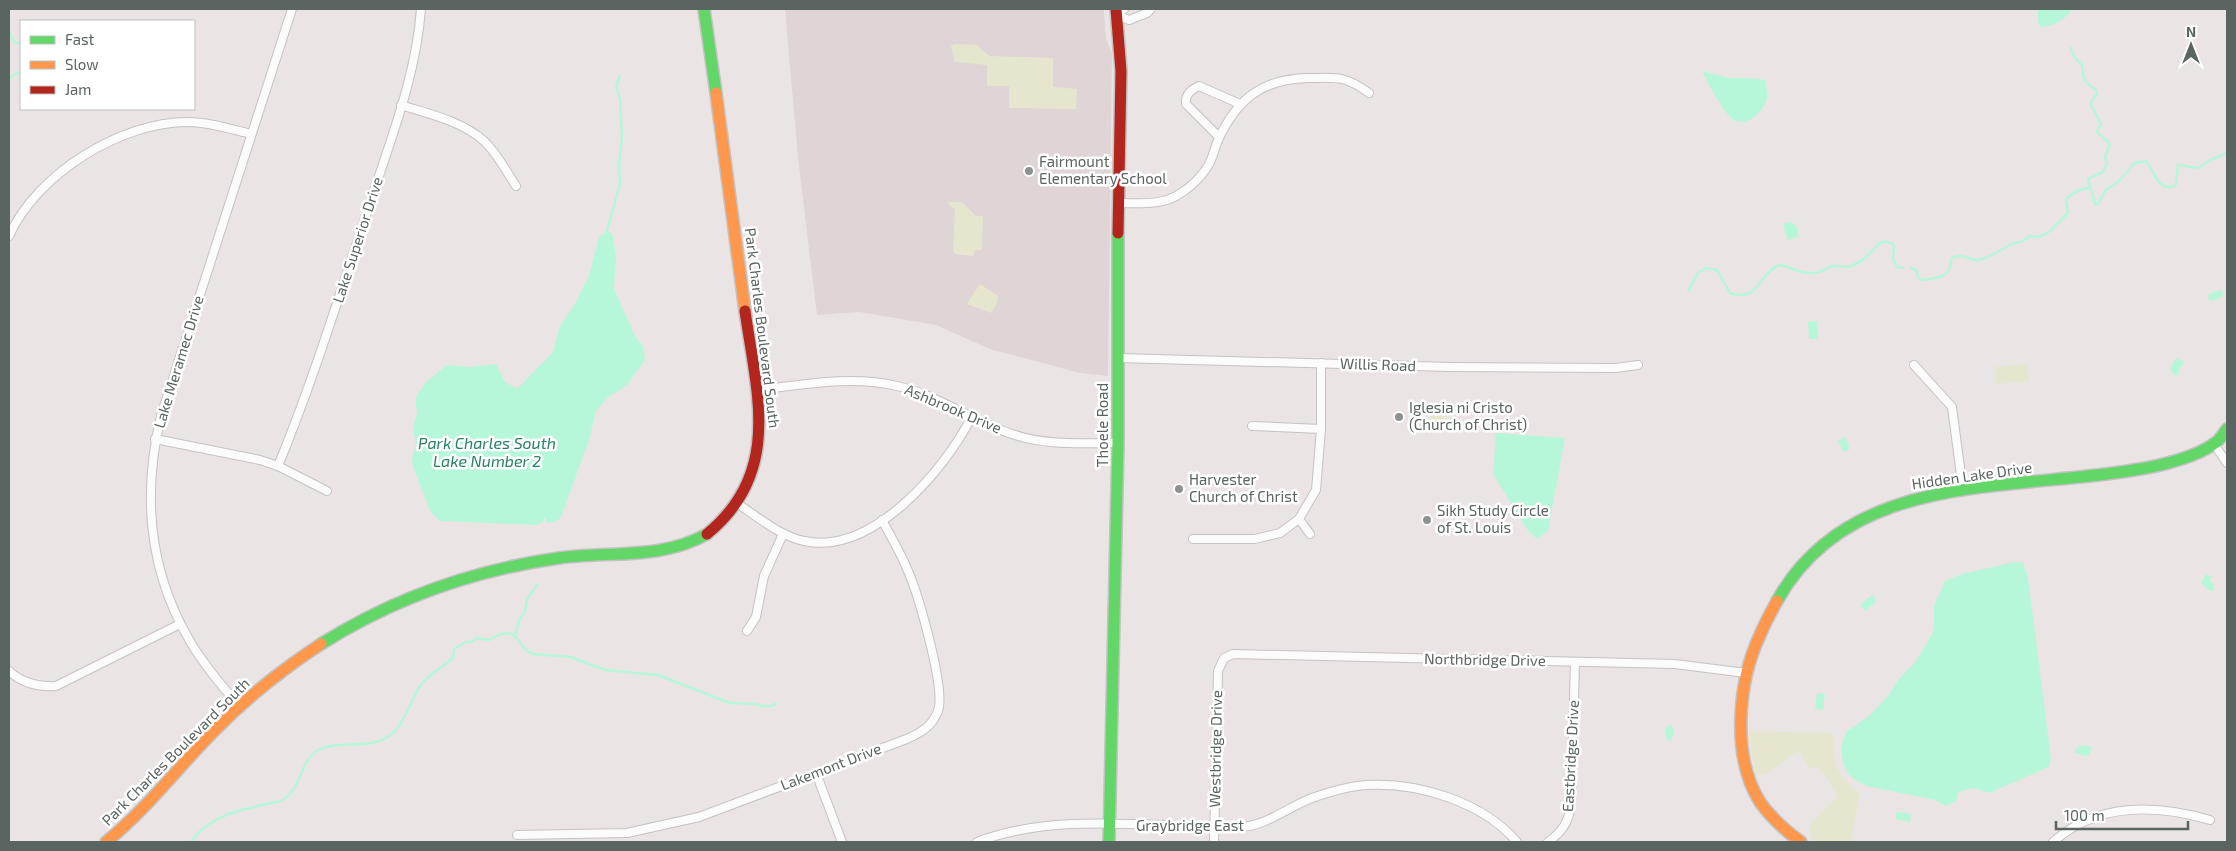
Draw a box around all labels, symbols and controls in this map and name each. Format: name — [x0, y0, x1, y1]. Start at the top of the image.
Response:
legend — [20, 20, 195, 110]
north arrow — [2166, 20, 2216, 70]
text: N — [2186, 23, 2196, 40]
text: Fast — [65, 30, 95, 48]
text: Slow — [65, 55, 99, 73]
text: Jam — [65, 80, 91, 98]
place label: Fairmount Elementary School — [1039, 152, 1167, 187]
marker: Fairmount Elementary School — [1023, 165, 1035, 177]
street label: Lake Superior Drive — [328, 174, 386, 305]
street label: Park Charles Boulevard South — [742, 227, 784, 429]
street label: Lake Meramec Drive — [149, 293, 207, 430]
street label: Willis Road — [1340, 354, 1416, 374]
street label: Ashbrook Drive — [902, 380, 1005, 437]
street label: Thoele Road — [1093, 383, 1111, 467]
place label: Iglesia ni Cristo (Church of Christ) — [1409, 398, 1527, 433]
marker: Iglesia ni Cristo (Church of Christ) — [1393, 411, 1405, 423]
water label: Park Charles South Lake Number 2 — [418, 433, 556, 470]
street label: Hidden Lake Drive — [1910, 458, 2033, 492]
place label: Harvester Church of Christ — [1189, 470, 1298, 505]
marker: Harvester Church of Christ — [1173, 483, 1185, 495]
place label: Sikh Study Circle of St. Louis — [1437, 501, 1549, 536]
marker: Sikh Study Circle of St. Louis — [1421, 514, 1433, 526]
street label: Northbridge Drive — [1424, 649, 1546, 669]
street label: Park Charles Boulevard South — [98, 674, 253, 829]
street label: Westbridge Drive — [1205, 690, 1225, 808]
street label: Eastbridge Drive — [1558, 699, 1582, 812]
street label: Lakemont Drive — [778, 739, 884, 794]
scale bar — [2056, 798, 2188, 830]
text: 100 m — [2064, 806, 2105, 824]
street label: Graybridge East — [1136, 816, 1244, 834]

